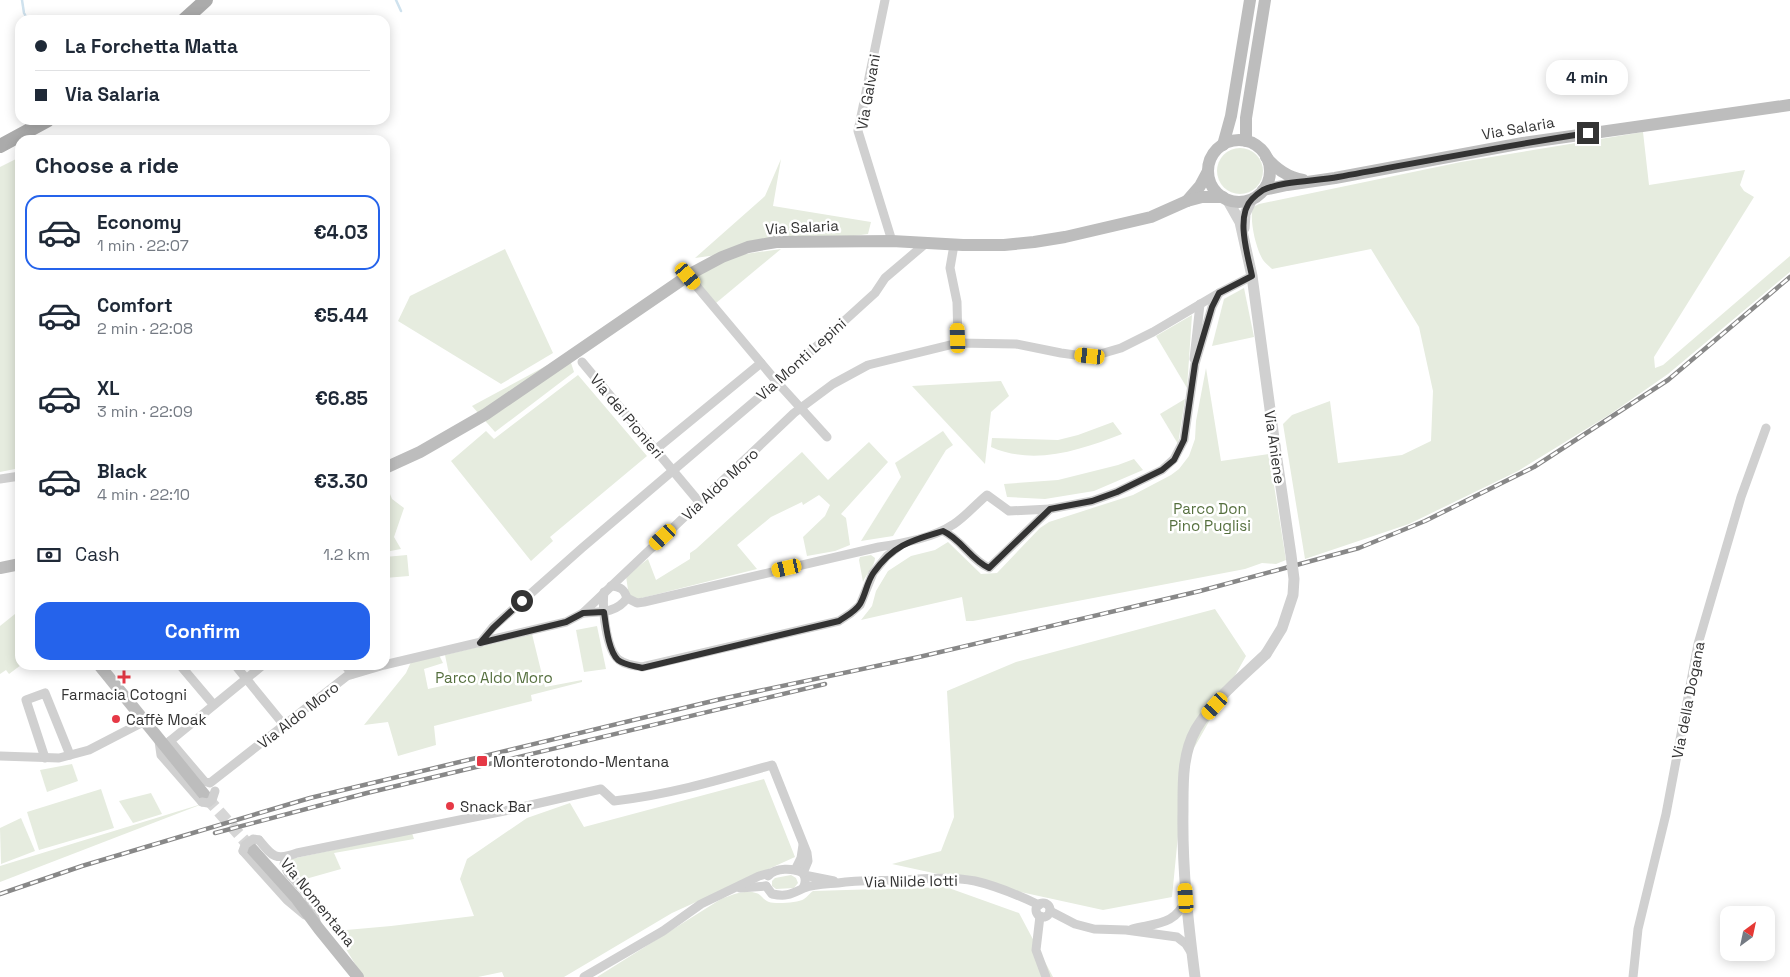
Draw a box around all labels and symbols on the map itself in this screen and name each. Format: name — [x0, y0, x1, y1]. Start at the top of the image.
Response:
street label: Via Galvani — [852, 52, 884, 132]
callout: 4 min — [1547, 61, 1629, 96]
street label: Via Salaria — [1480, 112, 1556, 144]
route end — [1577, 122, 1599, 144]
street label: Via Salaria — [765, 216, 840, 238]
car — [672, 260, 703, 292]
street label: Via Monti Lepini — [752, 314, 850, 404]
car — [949, 323, 966, 353]
car — [1074, 347, 1105, 365]
street label: Via dei Pionieri — [586, 370, 668, 462]
street label: Via Aniene — [1260, 409, 1290, 485]
street label: Via Aldo Moro — [678, 444, 762, 524]
park label: Parco Don Pino Puglisi — [1169, 499, 1251, 535]
car — [646, 521, 679, 553]
car — [770, 557, 803, 579]
route start — [511, 590, 533, 612]
street label: Via della Dogana — [1667, 639, 1709, 760]
park label: Parco Aldo Moro — [435, 668, 553, 687]
marker: Farmacia Cotogni — [118, 671, 130, 683]
street label: Via Aldo Moro — [254, 677, 342, 753]
place label: Farmacia Cotogni — [61, 685, 187, 704]
car — [1199, 690, 1230, 722]
place label: Caffè Moak — [126, 710, 207, 729]
marker: Caffè Moak — [110, 713, 122, 725]
place label: Monterotondo-Mentana — [493, 752, 669, 771]
marker: Monterotondo-Mentana — [475, 754, 489, 768]
place label: Snack Bar — [460, 797, 532, 816]
marker: Snack Bar — [444, 800, 456, 812]
street label: Via Nomentana — [276, 854, 360, 951]
street label: Via Nilde Iotti — [864, 871, 958, 891]
car — [1177, 883, 1194, 913]
north arrow — [1720, 906, 1775, 961]

